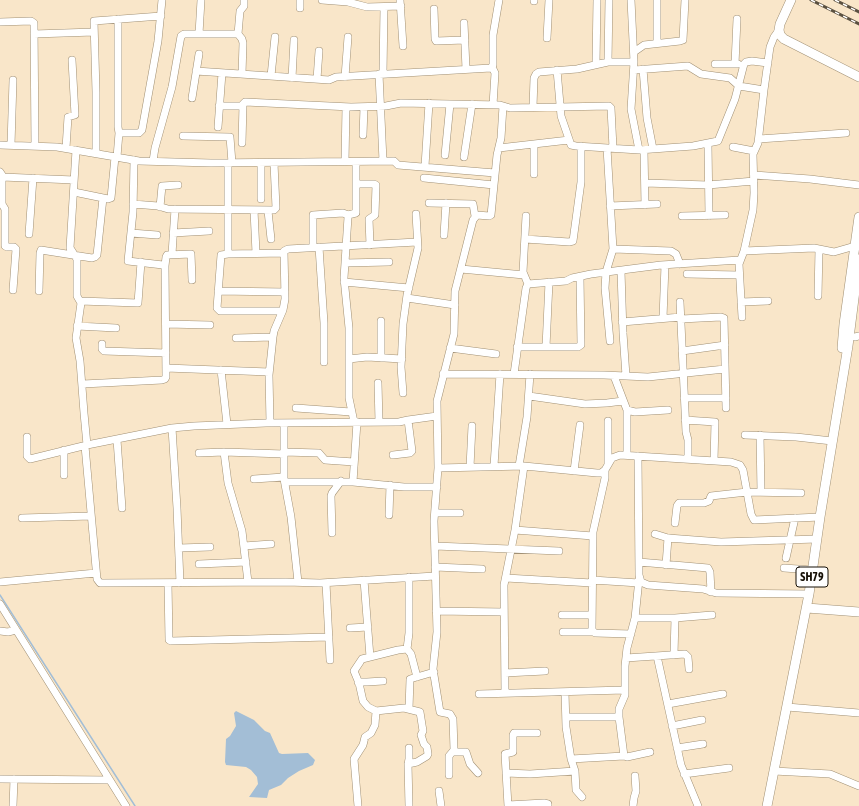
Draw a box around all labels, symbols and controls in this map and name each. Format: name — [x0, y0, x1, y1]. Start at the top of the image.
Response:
road number: SH79 — [796, 567, 828, 587]

